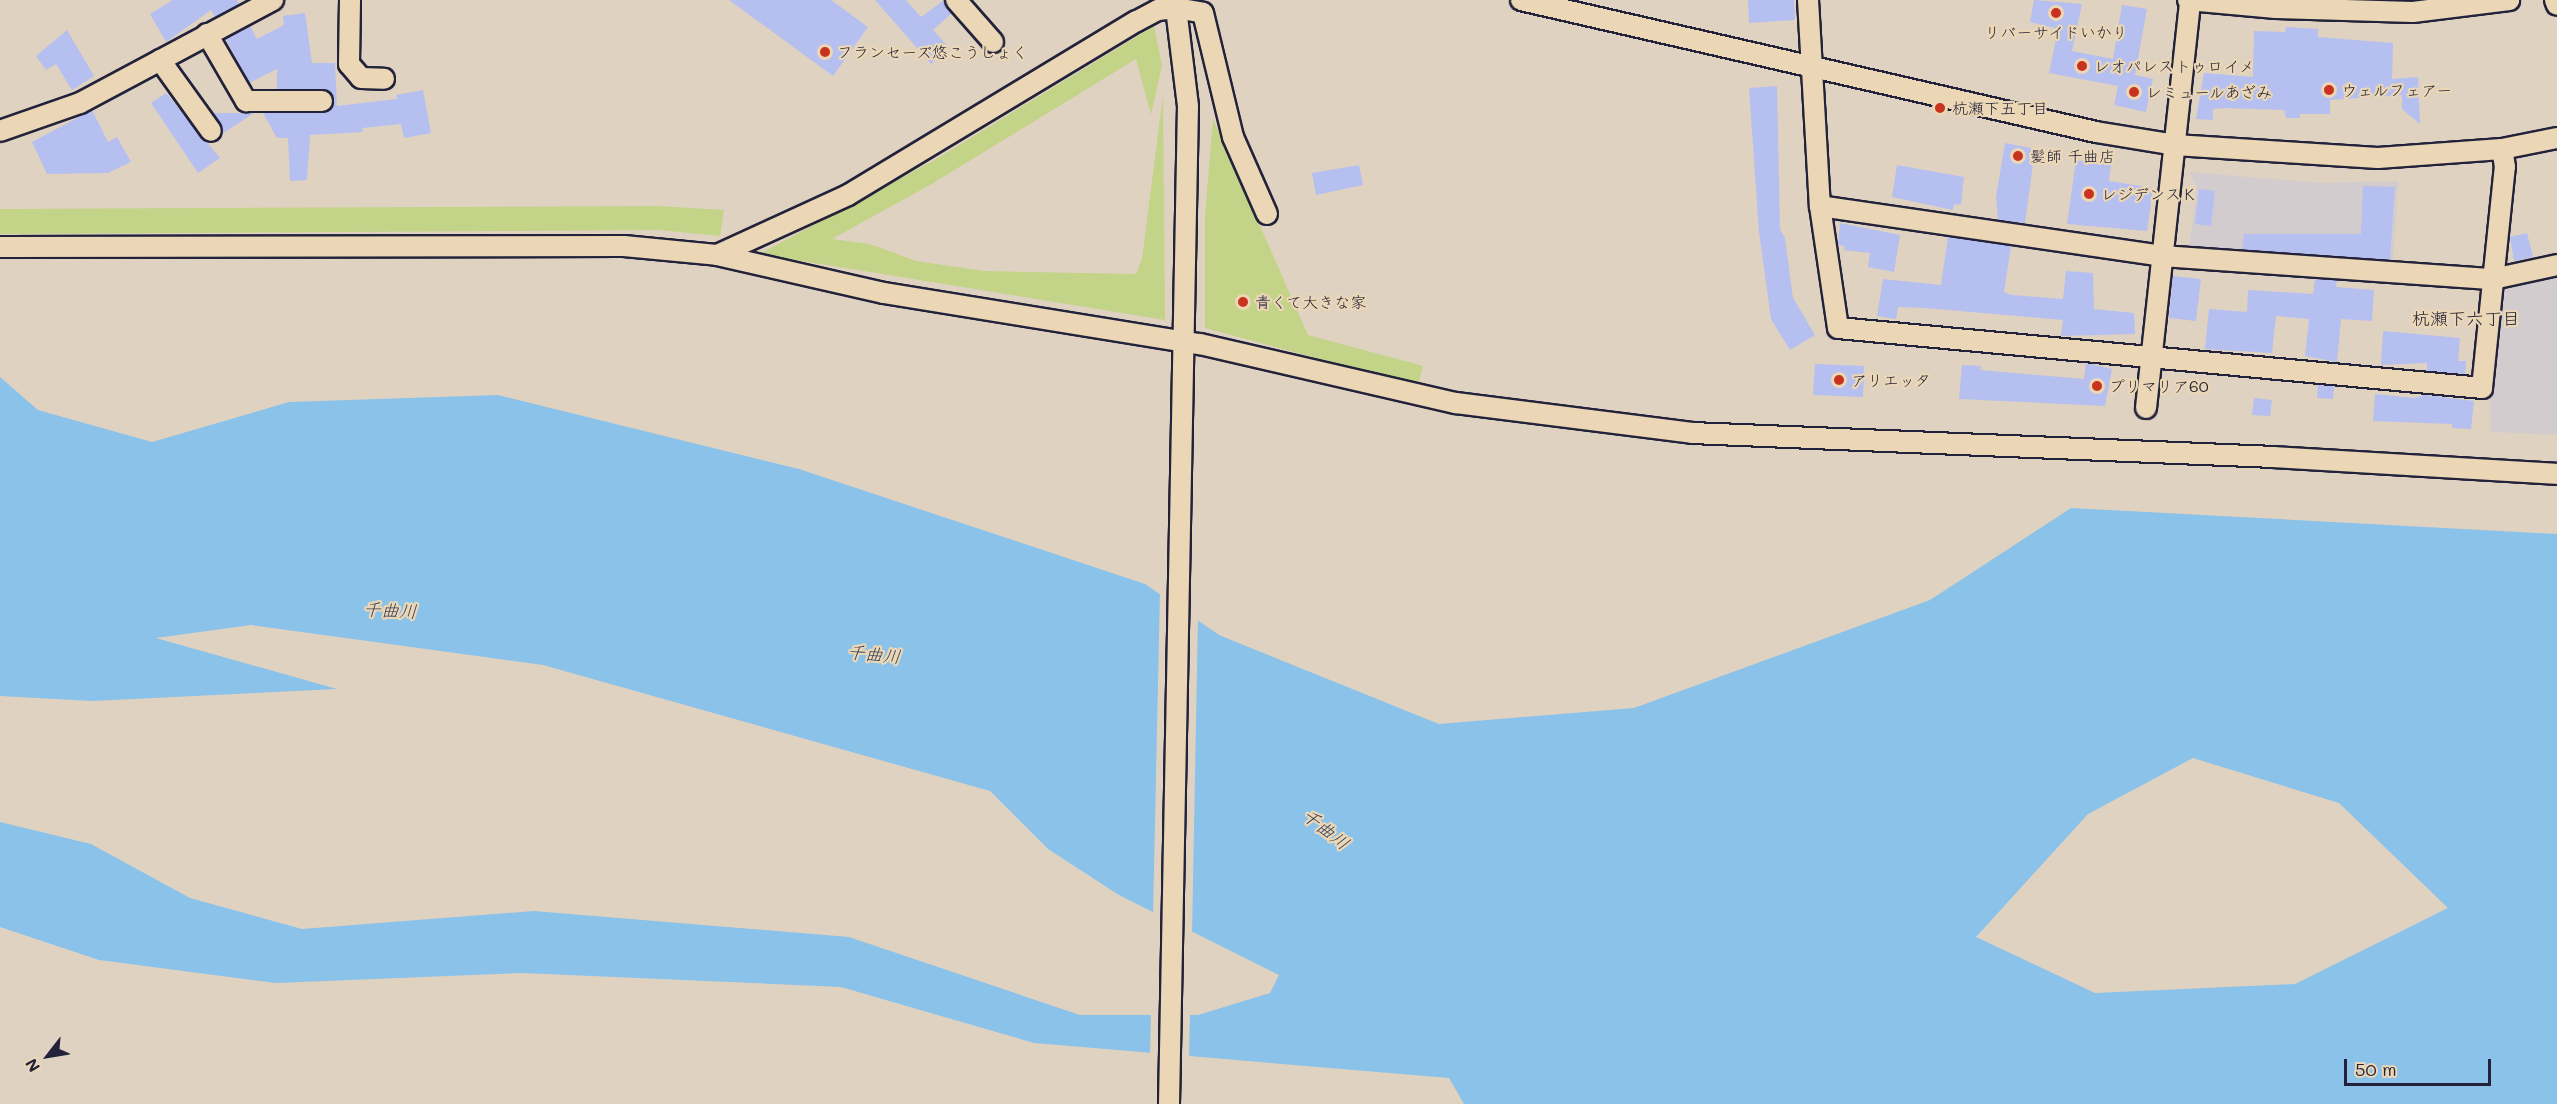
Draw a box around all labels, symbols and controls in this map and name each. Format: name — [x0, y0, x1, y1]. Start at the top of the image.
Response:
marker: リバーサイドいかり — [2049, 6, 2063, 20]
place label: リバーサイドいかり — [1984, 22, 2128, 42]
place label: フランセーズ悠こうしょく — [837, 42, 1029, 62]
marker: フランセーズ悠こうしょく — [818, 45, 832, 59]
place label: レオパレストゥロイメ — [2094, 56, 2254, 76]
marker: レオパレストゥロイメ — [2075, 59, 2089, 73]
place label: ウェルフェアー — [2341, 80, 2452, 100]
place label: レミュールあざみ — [2146, 82, 2274, 102]
marker: ウェルフェアー — [2322, 83, 2336, 97]
marker: レミュールあざみ — [2127, 85, 2141, 99]
place label: 杭瀬下五丁目 — [1952, 98, 2048, 118]
marker: 杭瀬下五丁目 — [1933, 101, 1947, 115]
place label: 髪師 千曲店 — [2030, 146, 2115, 166]
marker: 髪師 千曲店 — [2011, 149, 2025, 163]
place label: レジデンスＫ — [2101, 184, 2197, 204]
marker: レジデンスＫ — [2082, 187, 2096, 201]
place label: 青くて大きな家 — [1255, 292, 1367, 312]
marker: 青くて大きな家 — [1236, 295, 1250, 309]
district label: 杭瀬下六丁目 — [2412, 307, 2520, 329]
place label: アリエッタ — [1851, 370, 1931, 390]
marker: アリエッタ — [1832, 373, 1846, 387]
place label: プリマリア60 — [2109, 376, 2209, 396]
marker: プリマリア60 — [2090, 379, 2104, 393]
water label: 千曲川 — [362, 598, 418, 622]
water label: 千曲川 — [846, 640, 902, 668]
water label: 千曲川 — [1298, 804, 1354, 854]
north arrow — [18, 1026, 78, 1086]
scale bar — [2347, 1047, 2494, 1085]
text: N — [20, 1055, 44, 1076]
text: 50 m — [2355, 1057, 2397, 1081]

